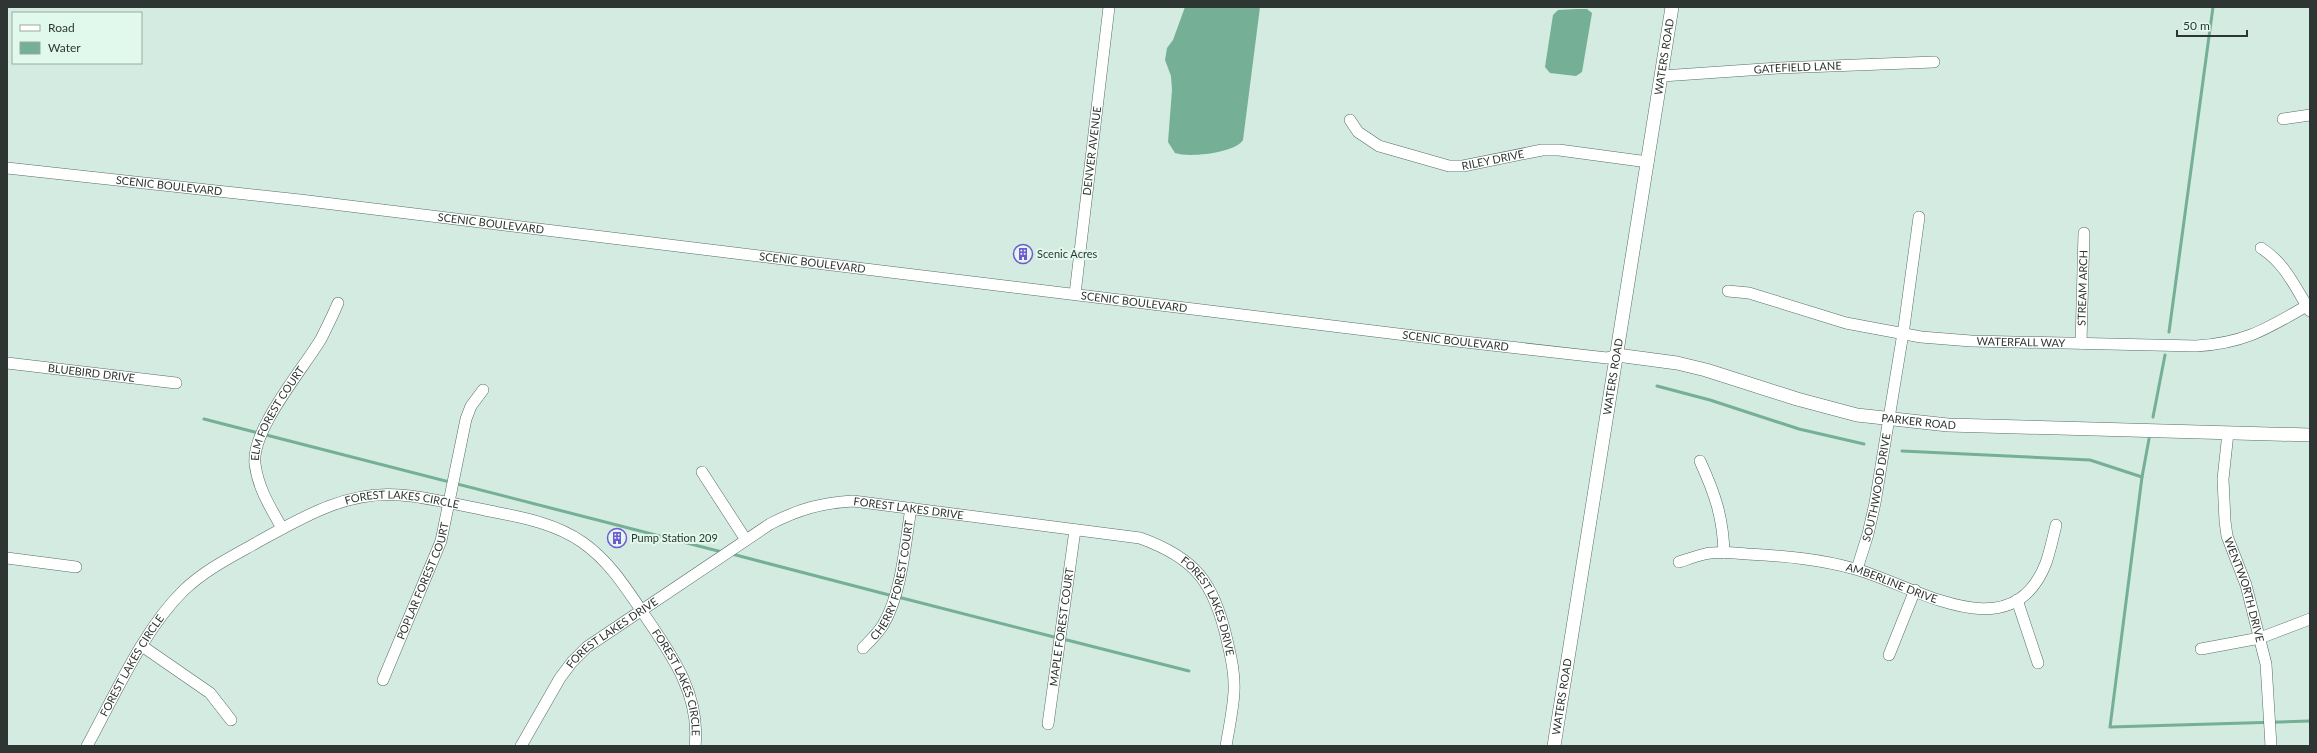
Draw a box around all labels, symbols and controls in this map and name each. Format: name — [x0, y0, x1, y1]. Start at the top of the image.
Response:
legend — [12, 12, 142, 64]
scale bar — [2177, 12, 2247, 38]
street label: WATERS ROAD — [1651, 17, 1676, 96]
text: 50 m — [2183, 18, 2210, 33]
text: Road — [48, 20, 75, 35]
text: Water — [48, 40, 81, 55]
street label: GATEFIELD LANE — [1753, 59, 1842, 76]
street label: DENVER AVENUE — [1080, 106, 1103, 196]
street label: RILEY DRIVE — [1460, 147, 1525, 172]
street label: SCENIC BOULEVARD — [115, 173, 223, 197]
street label: SCENIC BOULEVARD — [437, 210, 545, 236]
building icon: Scenic Acres — [1012, 243, 1034, 265]
place label: Scenic Acres — [1037, 247, 1098, 260]
street label: SCENIC BOULEVARD — [759, 249, 866, 275]
street label: STREAM ARCH — [2074, 250, 2090, 326]
street label: SCENIC BOULEVARD — [1080, 288, 1188, 314]
street label: SCENIC BOULEVARD — [1402, 328, 1510, 353]
street label: WATERFALL WAY — [1977, 334, 2065, 349]
street label: WATERS ROAD — [1600, 337, 1625, 416]
street label: BLUEBIRD DRIVE — [47, 361, 136, 384]
street label: ELM FOREST COURT — [248, 363, 307, 461]
street label: PARKER ROAD — [1881, 411, 1956, 431]
street label: SOUTHWOOD DRIVE — [1859, 432, 1892, 543]
street label: FOREST LAKES CIRCLE — [343, 487, 460, 511]
street label: FOREST LAKES DRIVE — [853, 494, 965, 521]
street label: CHERRY FOREST COURT — [867, 519, 915, 642]
street label: POPLAR FOREST COURT — [394, 520, 451, 641]
building icon: Pump Station 209 — [606, 527, 628, 549]
place label: Pump Station 209 — [631, 531, 718, 544]
street label: WENTWORTH DRIVE — [2222, 535, 2267, 643]
street label: FOREST LAKES DRIVE — [1179, 553, 1237, 657]
street label: AMBERLINE DRIVE — [1845, 560, 1939, 605]
street label: MAPLE FOREST COURT — [1046, 566, 1076, 687]
street label: FOREST LAKES DRIVE — [563, 594, 660, 670]
street label: FOREST LAKES CIRCLE — [97, 612, 166, 719]
street label: FOREST LAKES CIRCLE — [650, 626, 703, 736]
street label: WATERS ROAD — [1549, 657, 1574, 736]

